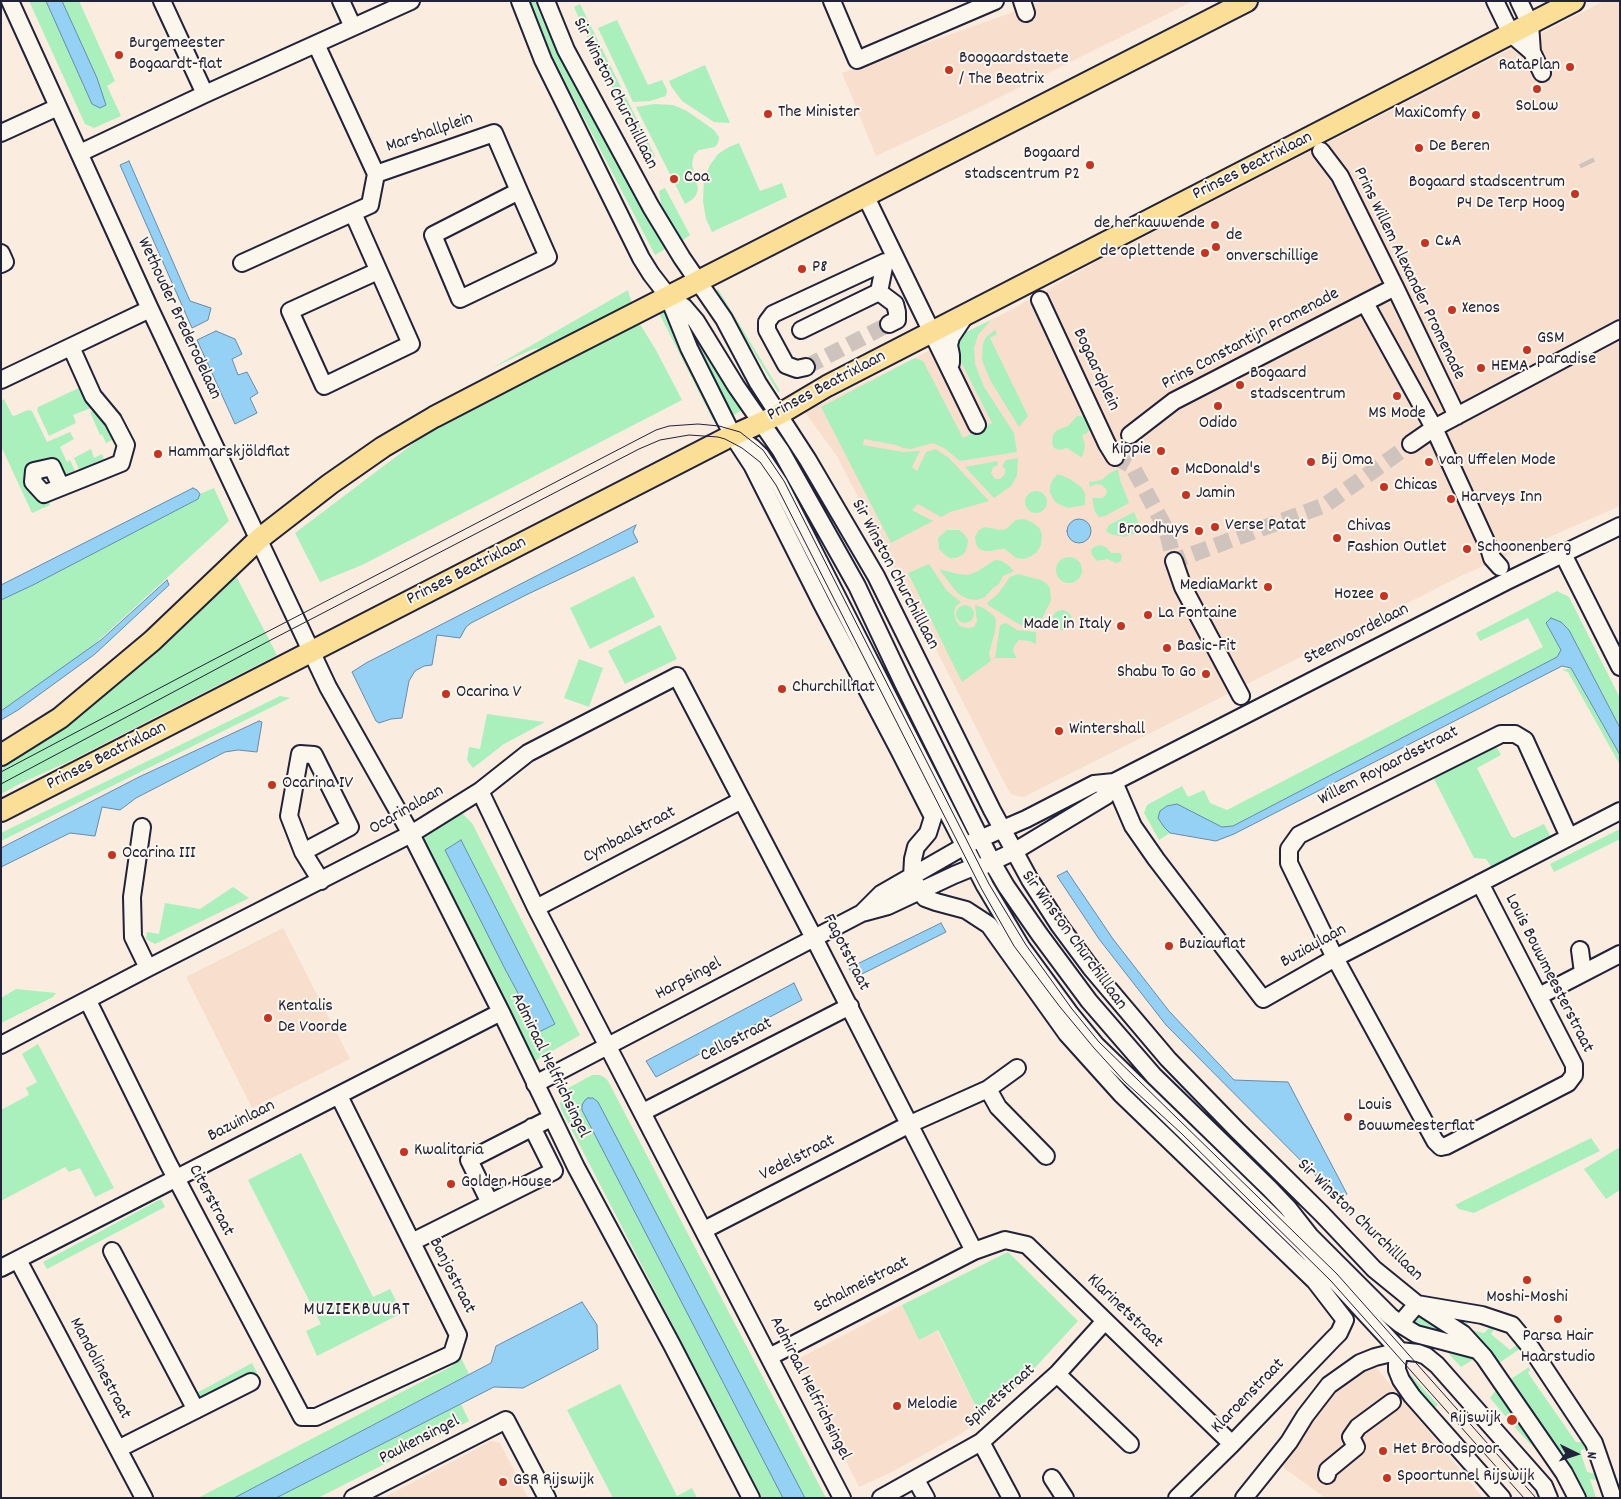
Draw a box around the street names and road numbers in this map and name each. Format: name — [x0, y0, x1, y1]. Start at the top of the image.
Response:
street label: Sir Winston Churchilllaan — [566, 15, 662, 173]
street label: Marshallplein — [384, 109, 476, 159]
street label: Prinses Beatrixlaan — [1190, 128, 1316, 206]
street label: Prins Willem Alexander Promenade — [1347, 164, 1469, 384]
street label: Wethouder Brederodelaan — [131, 235, 225, 403]
street label: Prins Constantijn Promenade — [1159, 284, 1343, 396]
street label: Bogaardplein — [1067, 325, 1123, 415]
street label: Prinses Beatrixlaan — [764, 347, 890, 427]
street label: Sir Winston Churchilllaan — [845, 496, 943, 654]
street label: Prinses Beatrixlaan — [404, 533, 530, 611]
street label: Steenvoordelaan — [1301, 599, 1413, 671]
street label: Prinses Beatrixlaan — [44, 718, 170, 796]
street label: Willem Royaardsstraat — [1315, 722, 1463, 812]
street label: Ocarinalaan — [366, 781, 448, 841]
street label: Cymbaalstraat — [580, 803, 680, 869]
street label: Sir Winston Churchilllaan — [1015, 867, 1131, 1015]
street label: Louis Bouwmeesterstraat — [1499, 891, 1597, 1057]
street label: Fagotstraat — [816, 911, 874, 995]
street label: Buziaulaan — [1277, 920, 1351, 974]
street label: Harpsingel — [652, 954, 726, 1006]
street label: Admiraal Helfrichsingel — [505, 990, 593, 1142]
street label: Cellostraat — [697, 1014, 777, 1068]
street label: Bazuinlaan — [205, 1096, 279, 1148]
street label: Vedelstraat — [757, 1131, 839, 1187]
street label: Sir Winston Churchilllaan — [1291, 1155, 1427, 1287]
street label: Citerstraat — [182, 1162, 238, 1240]
street label: Banjostraat — [423, 1234, 479, 1318]
street label: Schalmeistraat — [811, 1253, 913, 1319]
street label: Klarinetstraat — [1081, 1270, 1167, 1354]
street label: Mandolinestraat — [63, 1314, 135, 1424]
street label: Admiraal Helfrichsingel — [763, 1314, 855, 1464]
street label: Klaroenstraat — [1208, 1355, 1290, 1439]
street label: Spinetstraat — [961, 1360, 1041, 1434]
street label: Paukensingel — [376, 1412, 464, 1470]

